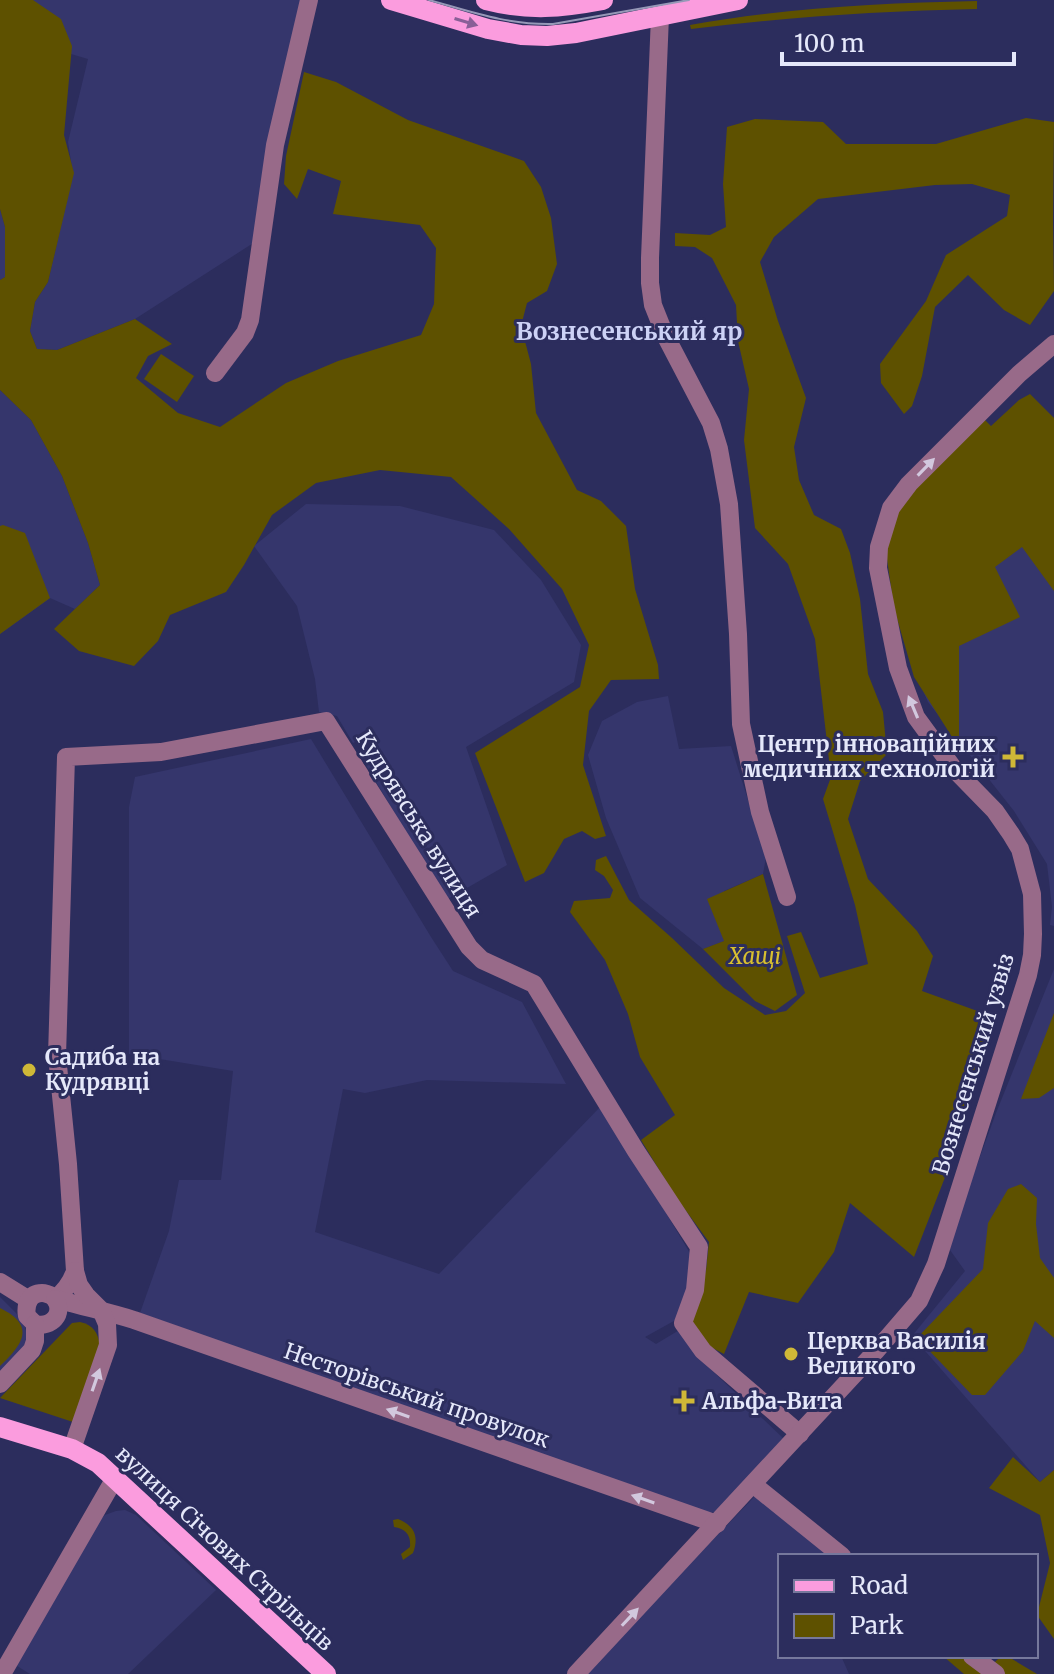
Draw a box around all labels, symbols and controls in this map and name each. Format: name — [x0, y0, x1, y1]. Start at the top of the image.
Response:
one-way arrow — [454, 16, 478, 29]
scale bar — [782, 16, 1014, 66]
text: 100 m — [794, 28, 865, 59]
district label: Вознесенський яр — [516, 316, 742, 347]
one-way arrow — [916, 458, 935, 477]
one-way arrow — [906, 695, 919, 719]
street label: Кудрявська вулиця — [350, 725, 488, 923]
place label: Центр інноваційних медичних технологій — [743, 730, 995, 783]
marker: Центр інноваційних медичних технологій — [1002, 746, 1024, 768]
park label: Хащі — [728, 942, 781, 970]
street label: Вознесенський узвіз — [926, 950, 1020, 1178]
place label: Садиба на Кудрявці — [45, 1043, 160, 1096]
marker: Садиба на Кудрявці — [20, 1061, 38, 1079]
place label: Церква Василія Великого — [807, 1327, 986, 1380]
street label: Несторівський провулок — [281, 1336, 553, 1454]
marker: Церква Василія Великого — [782, 1345, 800, 1363]
one-way arrow — [90, 1367, 103, 1391]
place label: Альфа-Вита — [701, 1387, 843, 1415]
marker: Альфа-Вита — [673, 1390, 695, 1412]
one-way arrow — [386, 1407, 410, 1419]
street label: вулиця Січових Стрільців — [110, 1440, 340, 1656]
one-way arrow — [631, 1493, 655, 1505]
legend — [778, 1554, 1038, 1658]
text: Road — [850, 1570, 908, 1601]
one-way arrow — [620, 1608, 638, 1627]
text: Park — [850, 1610, 904, 1641]

